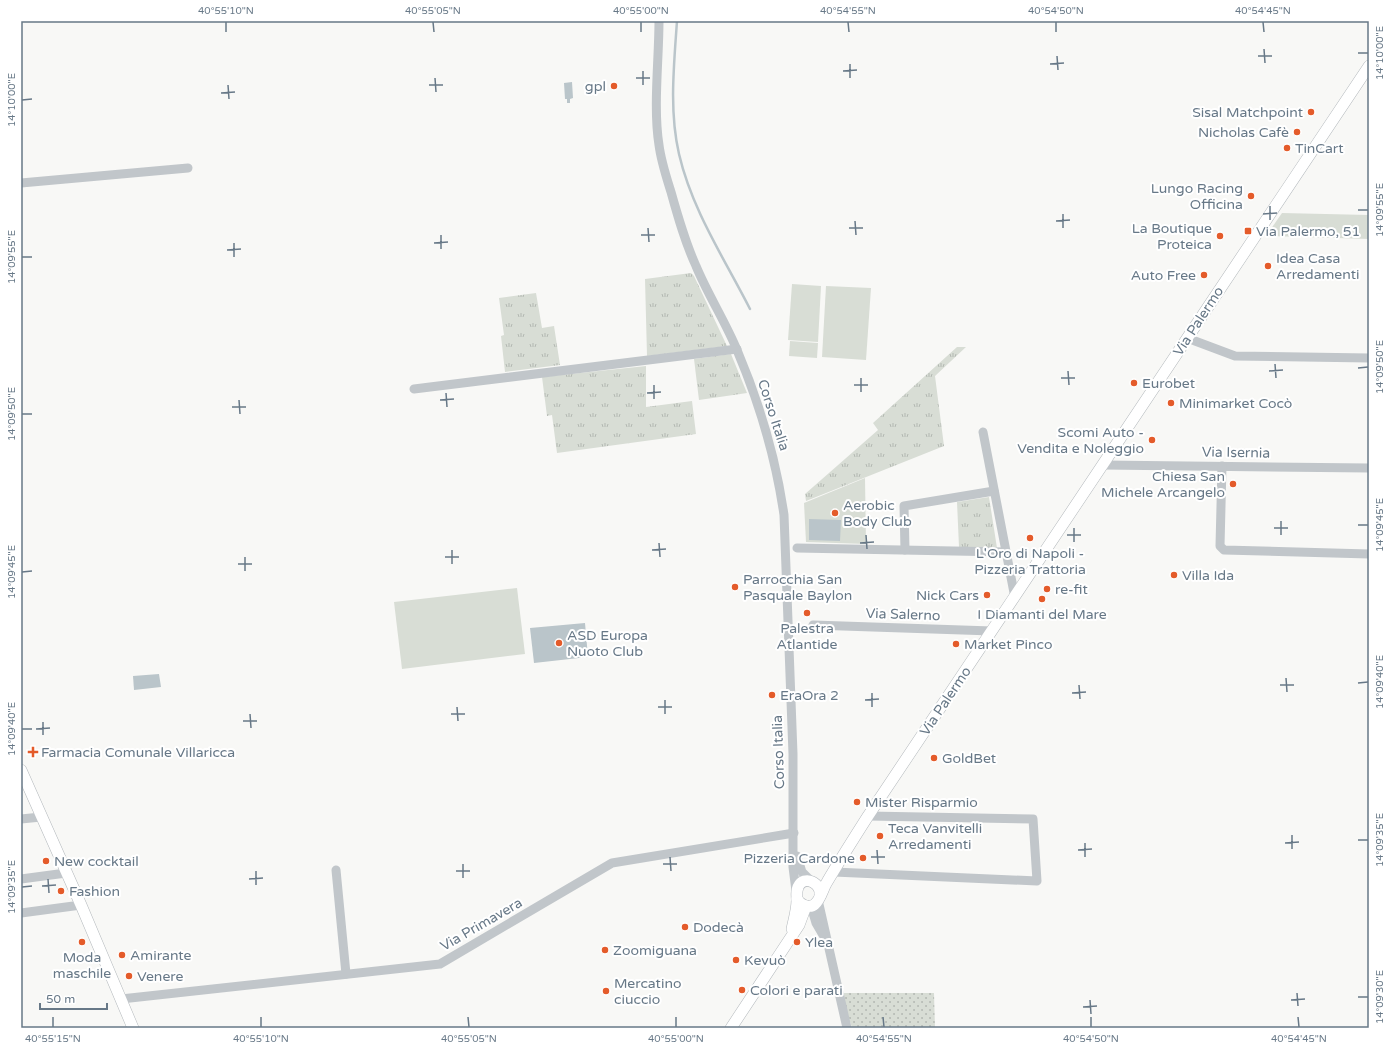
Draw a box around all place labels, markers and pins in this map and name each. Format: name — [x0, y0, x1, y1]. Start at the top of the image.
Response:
place label: gpl — [585, 78, 606, 95]
marker: gpl — [609, 81, 619, 91]
place label: Sisal Matchpoint — [1192, 104, 1304, 121]
marker: Sisal Matchpoint — [1306, 107, 1316, 117]
place label: Nicholas Cafè — [1198, 124, 1289, 141]
marker: Nicholas Cafè — [1292, 127, 1302, 137]
place label: TinCart — [1295, 140, 1344, 157]
marker: TinCart — [1282, 143, 1292, 153]
place label: Lungo Racing Officina — [1151, 180, 1243, 213]
marker: Lungo Racing Officina — [1246, 191, 1256, 201]
place label: La Boutique Proteica — [1132, 220, 1212, 253]
place label: Via Palermo, 51 — [1256, 223, 1360, 240]
marker: Via Palermo, 51 — [1243, 226, 1253, 236]
marker: La Boutique Proteica — [1215, 231, 1225, 241]
place label: Idea Casa Arredamenti — [1276, 250, 1359, 283]
marker: Idea Casa Arredamenti — [1263, 261, 1273, 271]
place label: Auto Free — [1131, 267, 1196, 284]
marker: Auto Free — [1199, 270, 1209, 280]
place label: Eurobet — [1142, 375, 1196, 392]
marker: Eurobet — [1129, 378, 1139, 388]
place label: Minimarket Cocò — [1179, 395, 1292, 412]
marker: Minimarket Cocò — [1166, 398, 1176, 408]
place label: Scomi Auto - Vendita e Noleggio — [1017, 424, 1144, 457]
marker: Scomi Auto - Vendita e Noleggio — [1147, 435, 1157, 445]
place label: Chiesa San Michele Arcangelo — [1101, 468, 1225, 501]
marker: Chiesa San Michele Arcangelo — [1228, 479, 1238, 489]
place label: Aerobic Body Club — [843, 497, 912, 530]
marker: Aerobic Body Club — [830, 508, 840, 518]
marker: L'Oro di Napoli - Pizzeria Trattoria — [1025, 533, 1035, 543]
place label: L'Oro di Napoli - Pizzeria Trattoria — [974, 545, 1086, 578]
place label: Villa Ida — [1182, 567, 1234, 584]
marker: Villa Ida — [1169, 570, 1179, 580]
place label: Parrocchia San Pasquale Baylon — [743, 571, 852, 604]
place label: re-fit — [1055, 581, 1089, 598]
marker: Parrocchia San Pasquale Baylon — [730, 582, 740, 592]
marker: re-fit — [1042, 584, 1052, 594]
place label: Nick Cars — [916, 587, 979, 604]
marker: Nick Cars — [982, 590, 992, 600]
marker: I Diamanti del Mare — [1037, 594, 1047, 604]
place label: I Diamanti del Mare — [977, 606, 1107, 623]
marker: Palestra Atlantide — [802, 608, 812, 618]
place label: Palestra Atlantide — [777, 620, 837, 653]
place label: ASD Europa Nuoto Club — [567, 627, 648, 660]
place label: Market Pinco — [964, 636, 1052, 653]
marker: ASD Europa Nuoto Club — [554, 638, 564, 648]
marker: Market Pinco — [951, 639, 961, 649]
place label: EraOra 2 — [780, 687, 839, 704]
marker: EraOra 2 — [767, 690, 777, 700]
place label: Farmacia Comunale Villaricca — [41, 744, 235, 761]
marker: Farmacia Comunale Villaricca — [28, 747, 38, 757]
place label: GoldBet — [942, 750, 997, 767]
marker: GoldBet — [929, 753, 939, 763]
place label: Mister Risparmio — [865, 794, 978, 811]
marker: Mister Risparmio — [852, 797, 862, 807]
place label: Teca Vanvitelli Arredamenti — [888, 820, 982, 853]
marker: Teca Vanvitelli Arredamenti — [875, 831, 885, 841]
place label: Pizzeria Cardone — [743, 850, 855, 867]
place label: New cocktail — [54, 853, 139, 870]
marker: Pizzeria Cardone — [858, 853, 868, 863]
marker: New cocktail — [41, 856, 51, 866]
place label: Fashion — [69, 883, 120, 900]
marker: Fashion — [56, 886, 66, 896]
place label: Dodecà — [693, 919, 744, 936]
marker: Dodecà — [680, 922, 690, 932]
place label: Ylea — [805, 934, 833, 951]
marker: Moda maschile — [77, 937, 87, 947]
marker: Ylea — [792, 937, 802, 947]
place label: Zoomiguana — [613, 942, 697, 959]
marker: Zoomiguana — [600, 945, 610, 955]
place label: Amirante — [130, 947, 192, 964]
place label: Moda maschile — [53, 949, 111, 982]
marker: Amirante — [117, 950, 127, 960]
place label: Kevuò — [744, 952, 786, 969]
marker: Kevuò — [731, 955, 741, 965]
place label: Venere — [137, 968, 183, 985]
marker: Venere — [124, 971, 134, 981]
place label: Mercatino ciuccio — [614, 975, 681, 1008]
place label: Colori e parati — [750, 982, 843, 999]
marker: Colori e parati — [737, 985, 747, 995]
marker: Mercatino ciuccio — [601, 986, 611, 996]

